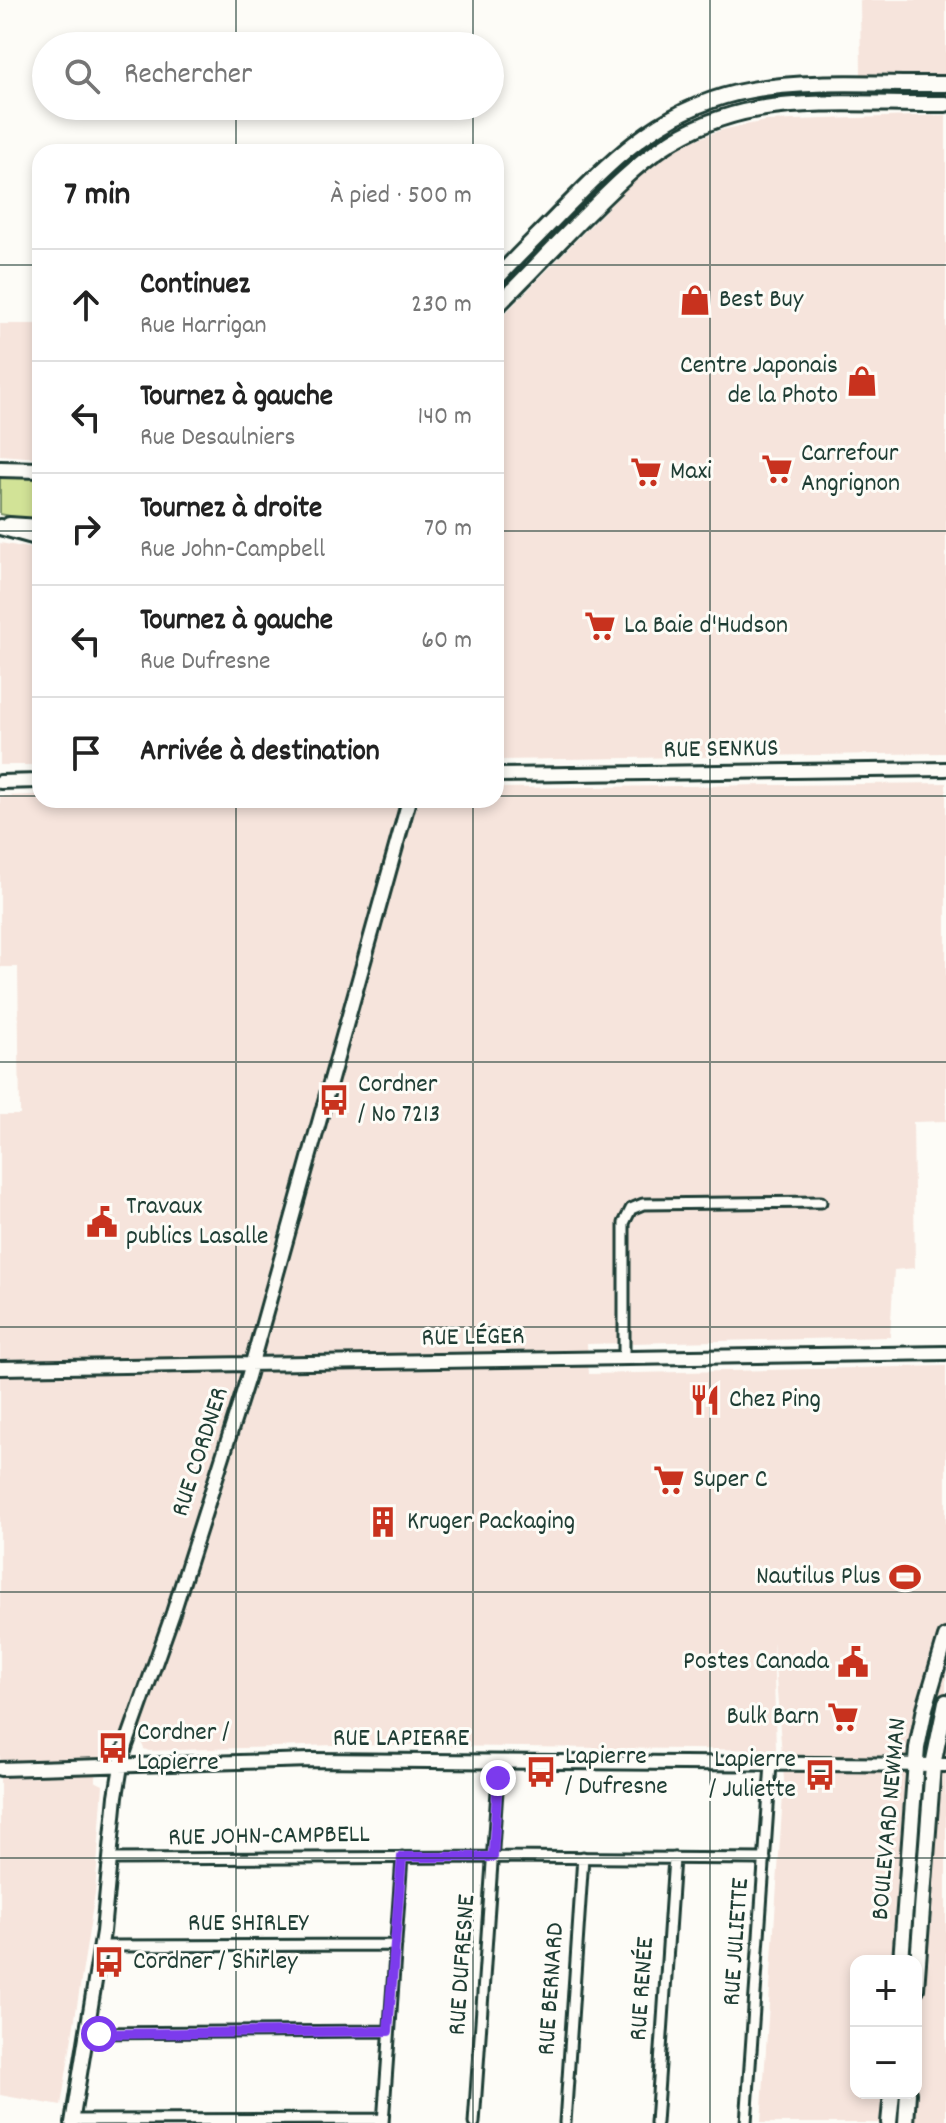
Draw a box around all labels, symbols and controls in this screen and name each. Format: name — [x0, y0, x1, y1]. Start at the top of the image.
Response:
search box — [32, 32, 504, 120]
icon: search — [60, 54, 104, 98]
text: Rechercher — [124, 55, 252, 98]
text: 7 min — [64, 172, 130, 221]
text: À pied · 500 m — [330, 178, 472, 215]
text: Continuez — [140, 265, 250, 308]
place label: Best Buy — [719, 282, 804, 319]
icon: ahead — [64, 283, 108, 327]
shop icon: Best Buy — [678, 283, 712, 317]
text: 230 m — [411, 287, 472, 324]
text: Rue Harrigan — [140, 308, 266, 345]
place label: Centre Japonais de la Photo — [680, 348, 838, 415]
shop icon: Centre Japonais de la Photo — [845, 364, 879, 398]
text: Tournez à gauche — [140, 377, 333, 420]
icon: left — [64, 395, 108, 439]
text: 140 m — [418, 399, 472, 436]
text: Rue Desaulniers — [140, 420, 295, 457]
place label: Carrefour Angrignon — [801, 436, 900, 503]
supermarket icon: Carrefour Angrignon — [760, 452, 794, 486]
place label: Maxi — [670, 454, 712, 491]
supermarket icon: Maxi — [629, 455, 663, 489]
text: Tournez à droite — [140, 489, 322, 532]
icon: right — [64, 507, 108, 551]
text: 70 m — [424, 511, 472, 548]
text: Rue John-Campbell — [140, 532, 325, 569]
text: Tournez à gauche — [140, 601, 333, 644]
place label: La Baie d'Hudson — [624, 608, 788, 645]
supermarket icon: La Baie d'Hudson — [583, 609, 617, 643]
icon: left — [64, 619, 108, 663]
text: 60 m — [421, 623, 472, 660]
text: Rue Dufresne — [140, 644, 271, 681]
street label: RUE SENKUS — [663, 730, 779, 770]
icon: arrive — [64, 731, 108, 775]
text: Arrivée à destination — [140, 732, 380, 775]
place label: Cordner / No 7213 — [358, 1067, 440, 1134]
bus stop icon: Cordner / No 7213 — [317, 1083, 351, 1117]
place label: Travaux publics Lasalle — [126, 1189, 269, 1256]
public building icon: Travaux publics Lasalle — [85, 1205, 119, 1239]
street label: RUE LÉGER — [421, 1319, 525, 1357]
place label: Chez Ping — [729, 1382, 821, 1419]
street label: RUE CORDNER — [163, 1383, 239, 1521]
restaurant icon: Chez Ping — [688, 1383, 722, 1417]
place label: Super C — [693, 1462, 768, 1499]
supermarket icon: Super C — [652, 1463, 686, 1497]
place label: Kruger Packaging — [407, 1504, 575, 1541]
building icon: Kruger Packaging — [366, 1505, 400, 1539]
place label: Nautilus Plus — [756, 1559, 881, 1596]
sports icon: Nautilus Plus — [888, 1560, 922, 1594]
place label: Postes Canada — [683, 1644, 830, 1681]
public building icon: Postes Canada — [836, 1645, 870, 1679]
place label: Bulk Barn — [726, 1699, 819, 1736]
supermarket icon: Bulk Barn — [826, 1700, 860, 1734]
place label: Cordner / Lapierre — [137, 1715, 230, 1782]
street label: BOULEVARD NEWMAN — [863, 1716, 917, 1922]
street label: RUE LAPIERRE — [333, 1721, 469, 1758]
bus stop icon: Cordner / Lapierre — [96, 1731, 130, 1765]
place label: Lapierre / Dufresne — [565, 1739, 668, 1806]
place label: Lapierre / Juliette — [709, 1742, 796, 1809]
bus stop icon: Lapierre / Dufresne — [524, 1755, 558, 1789]
bus stop icon: Lapierre / Juliette — [803, 1758, 837, 1792]
route end — [480, 1760, 516, 1796]
street label: RUE JOHN-CAMPBELL — [168, 1817, 371, 1857]
street label: RUE JULIETTE — [714, 1877, 760, 2007]
street label: RUE DUFRESNE — [440, 1893, 486, 2037]
street label: RUE SHIRLEY — [188, 1906, 310, 1943]
street label: RUE BERNARD — [529, 1921, 575, 2057]
street label: RUE RENÉE — [621, 1936, 665, 2042]
place label: Cordner / Shirley — [133, 1944, 298, 1981]
bus stop icon: Cordner / Shirley — [92, 1945, 126, 1979]
map controls — [850, 1955, 922, 2099]
button: + — [850, 1955, 922, 2027]
route start — [81, 2016, 117, 2052]
button: − — [850, 2027, 922, 2099]

